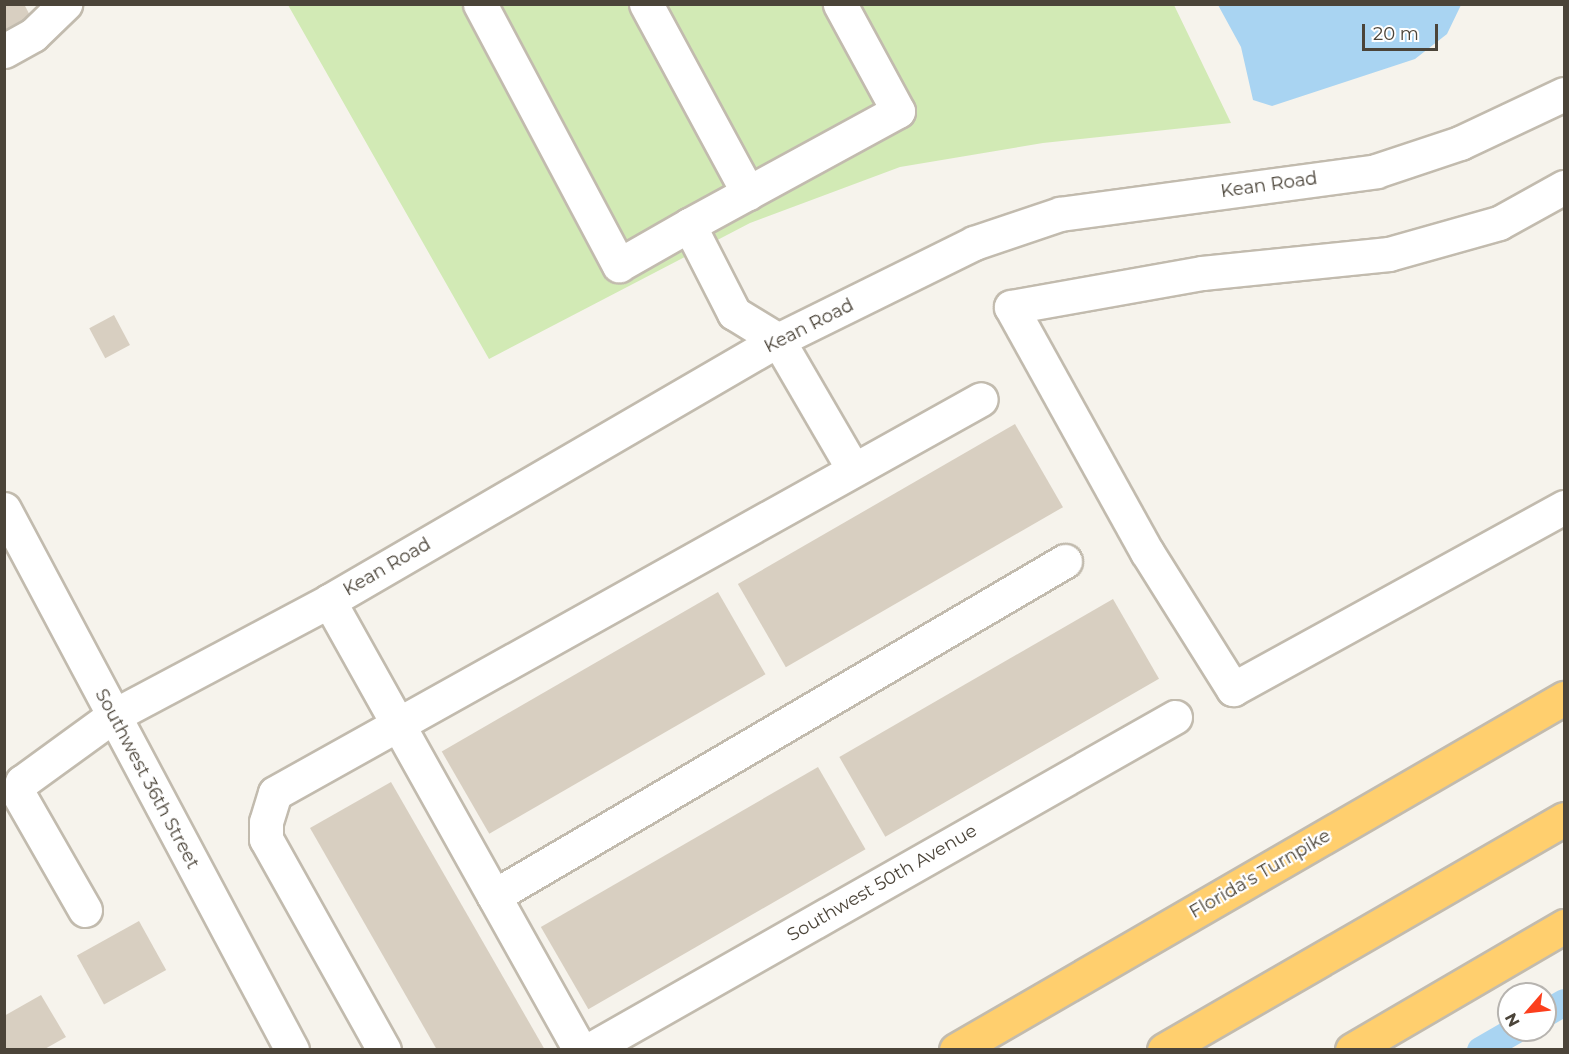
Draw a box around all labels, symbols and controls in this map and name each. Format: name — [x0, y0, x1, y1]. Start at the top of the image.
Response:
scale bar — [1365, 12, 1442, 50]
text: 20 m — [1373, 23, 1419, 45]
street label: Kean Road — [1219, 168, 1319, 202]
street label: Kean Road — [761, 294, 857, 358]
street label: Kean Road — [339, 533, 435, 601]
street label: Southwest 36th Street — [90, 685, 204, 873]
street label: Southwest 50th Avenue — [783, 820, 981, 946]
street label: Florida's Turnpike — [1186, 825, 1334, 923]
north arrow — [1497, 982, 1557, 1042]
text: N — [1501, 1010, 1524, 1030]

